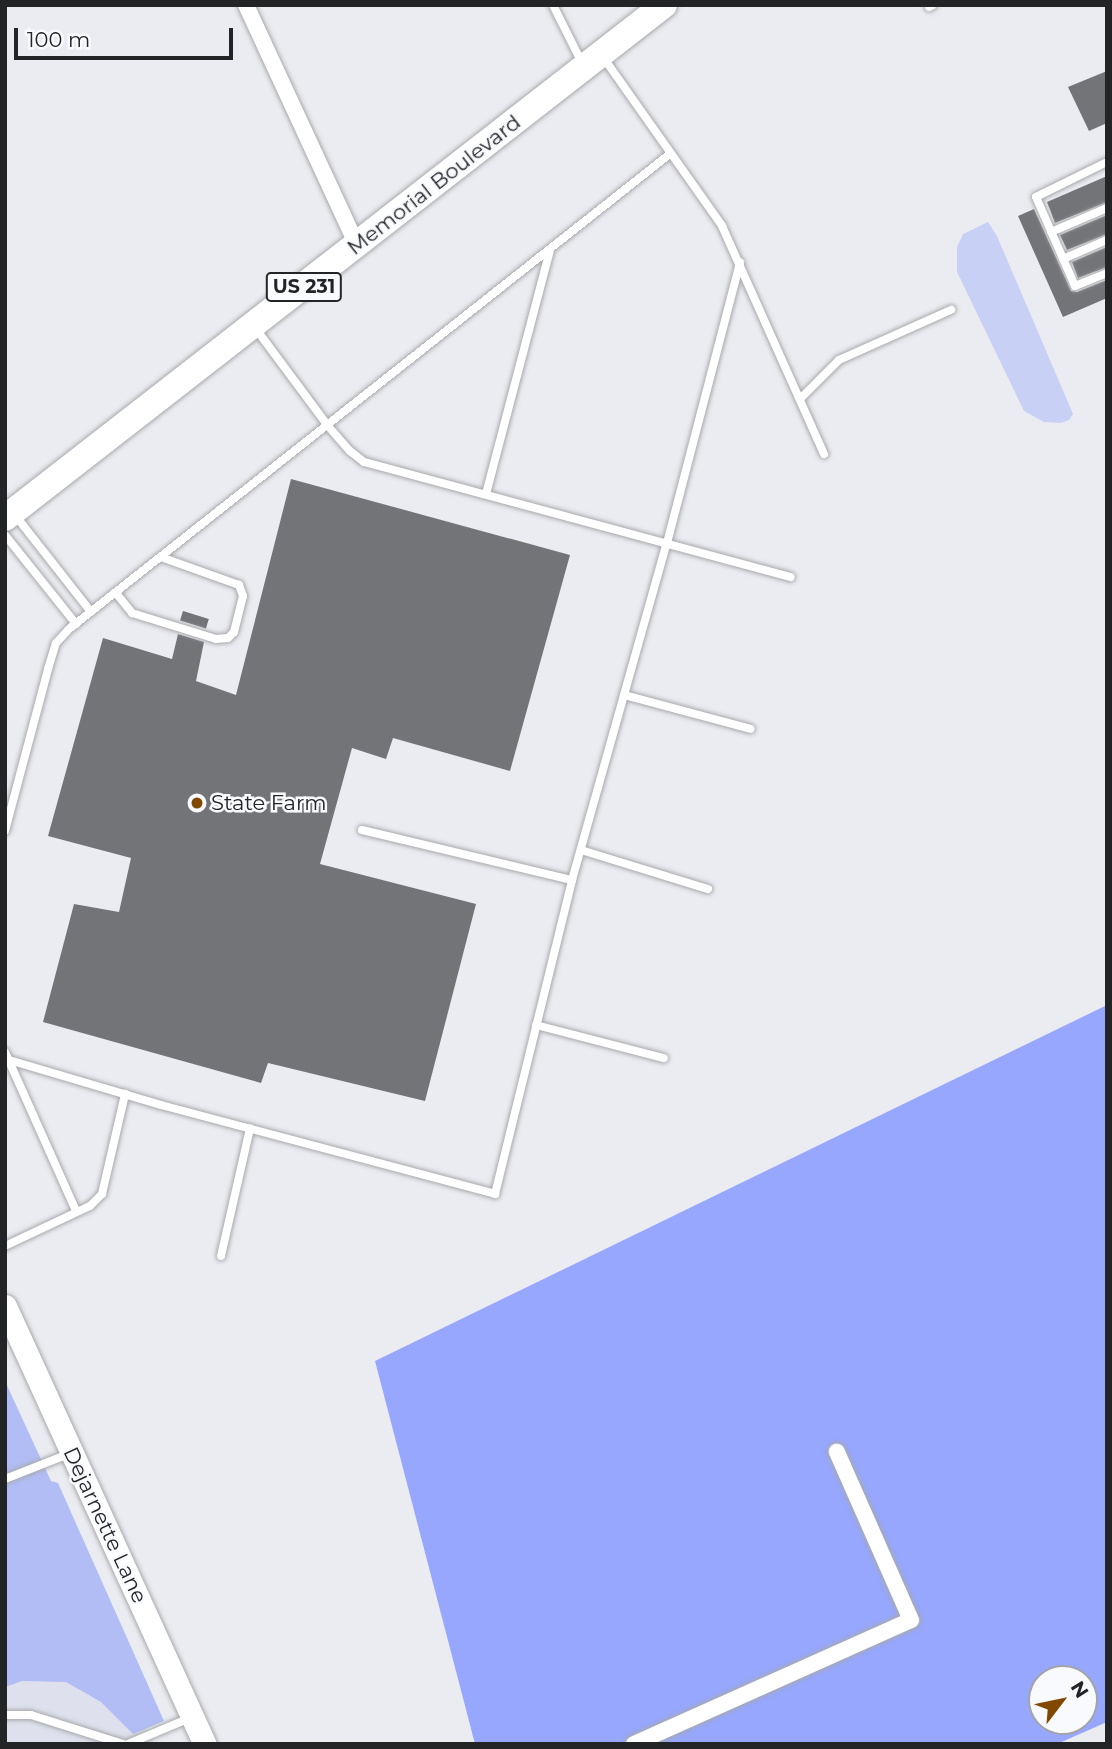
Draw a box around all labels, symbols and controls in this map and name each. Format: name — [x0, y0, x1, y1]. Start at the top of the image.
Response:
scale bar — [18, 14, 236, 58]
text: 100 m — [27, 27, 90, 52]
street label: Memorial Boulevard — [342, 110, 526, 260]
road number: US 231 — [266, 272, 342, 302]
place label: State Farm — [211, 790, 327, 816]
marker: State Farm — [189, 795, 205, 811]
street label: Dejarnette Lane — [58, 1443, 152, 1607]
north arrow — [1028, 1665, 1098, 1735]
text: N — [1066, 1677, 1093, 1702]

